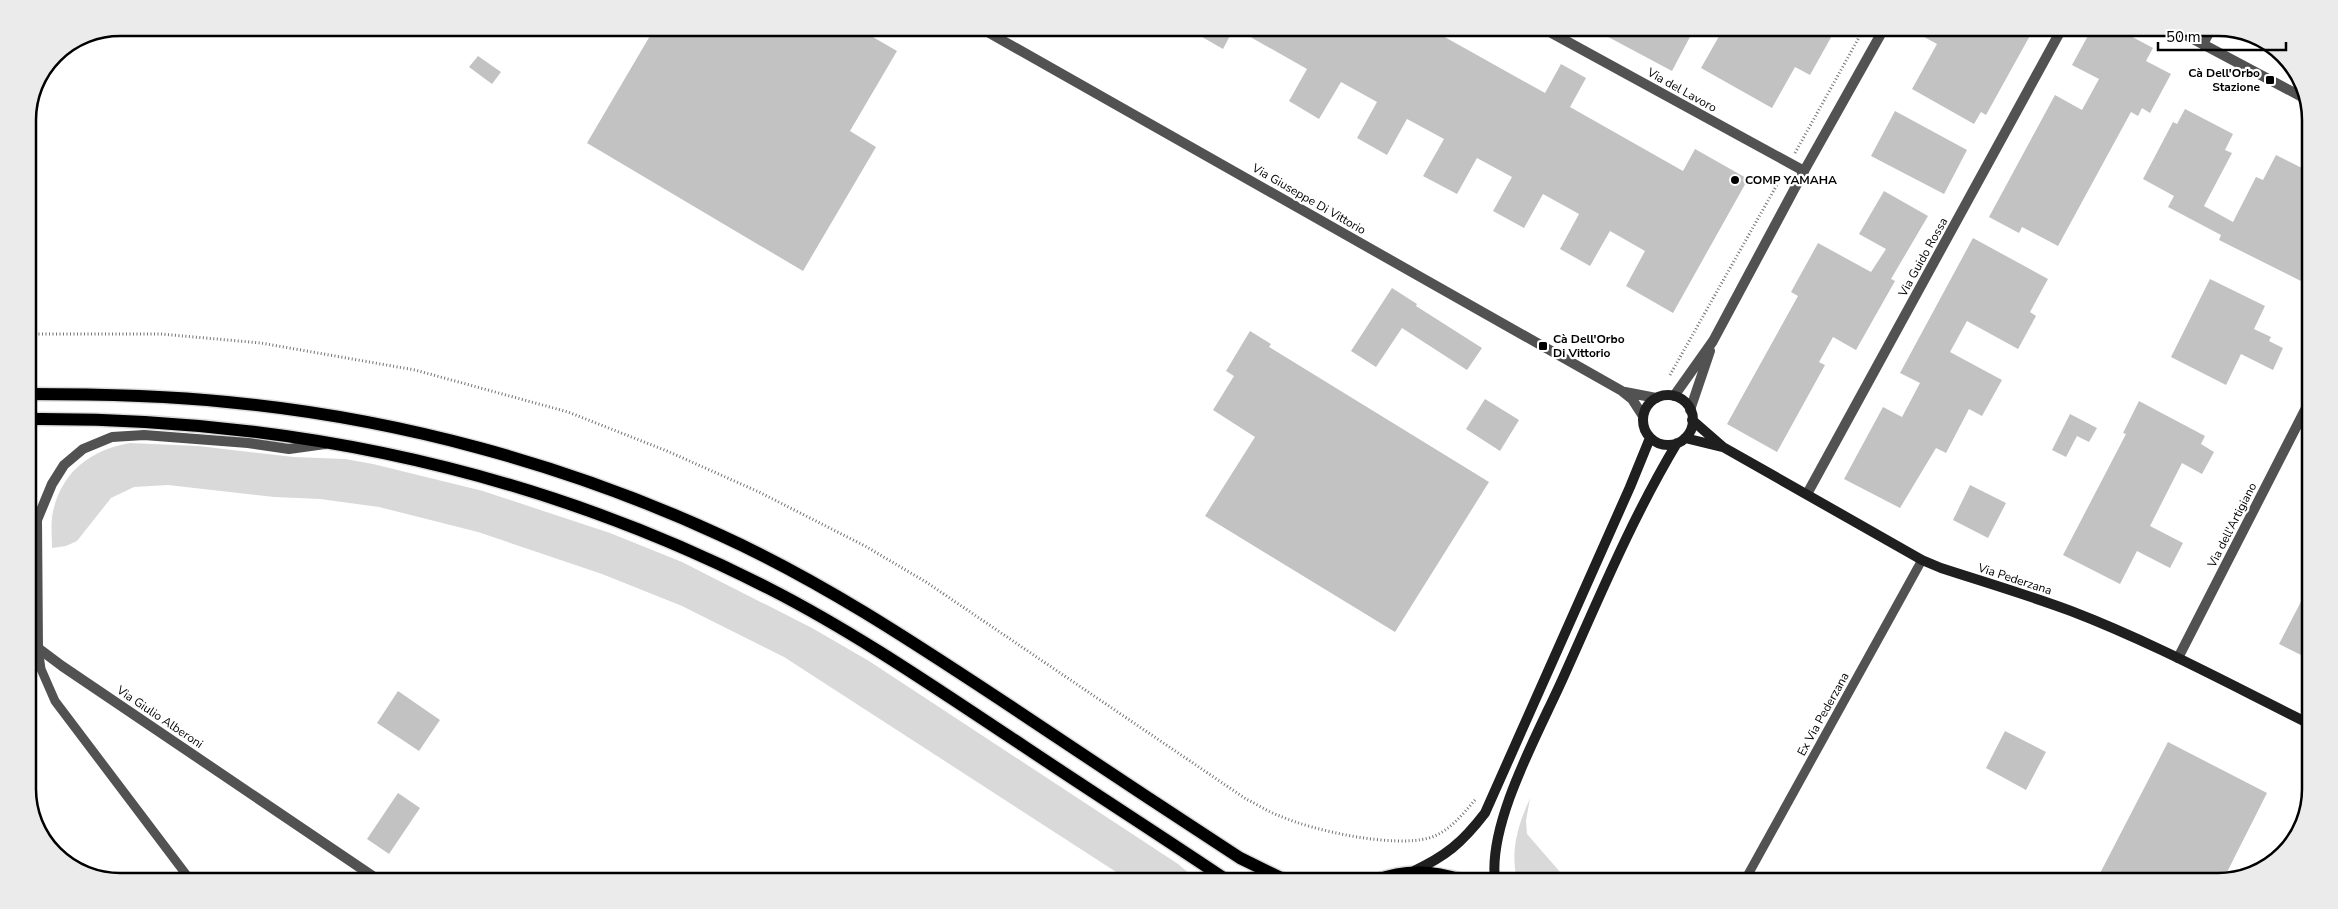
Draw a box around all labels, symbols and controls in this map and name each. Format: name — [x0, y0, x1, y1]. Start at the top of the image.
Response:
scale bar — [2158, 20, 2286, 52]
text: 50 m — [2166, 27, 2201, 47]
street label: Via del Lavoro — [1644, 64, 1720, 116]
place label: Cà Dell'Orbo Stazione — [2188, 65, 2260, 95]
marker: Cà Dell'Orbo Stazione — [2264, 74, 2276, 86]
street label: Via Giuseppe Di Vittorio — [1248, 159, 1369, 238]
place label: COMP YAMAHA — [1745, 172, 1837, 188]
marker: COMP YAMAHA — [1729, 174, 1741, 186]
street label: Via Guido Rossa — [1894, 215, 1951, 300]
place label: Cà Dell'Orbo Di Vittorio — [1553, 331, 1625, 361]
marker: Cà Dell'Orbo Di Vittorio — [1537, 340, 1549, 352]
street label: Via dell'Artigiano — [2203, 480, 2260, 571]
street label: Via Pederzana — [1975, 559, 2054, 598]
street label: Ex Via Pederzana — [1793, 669, 1853, 759]
street label: Via Giulio Alberoni — [113, 682, 206, 752]

